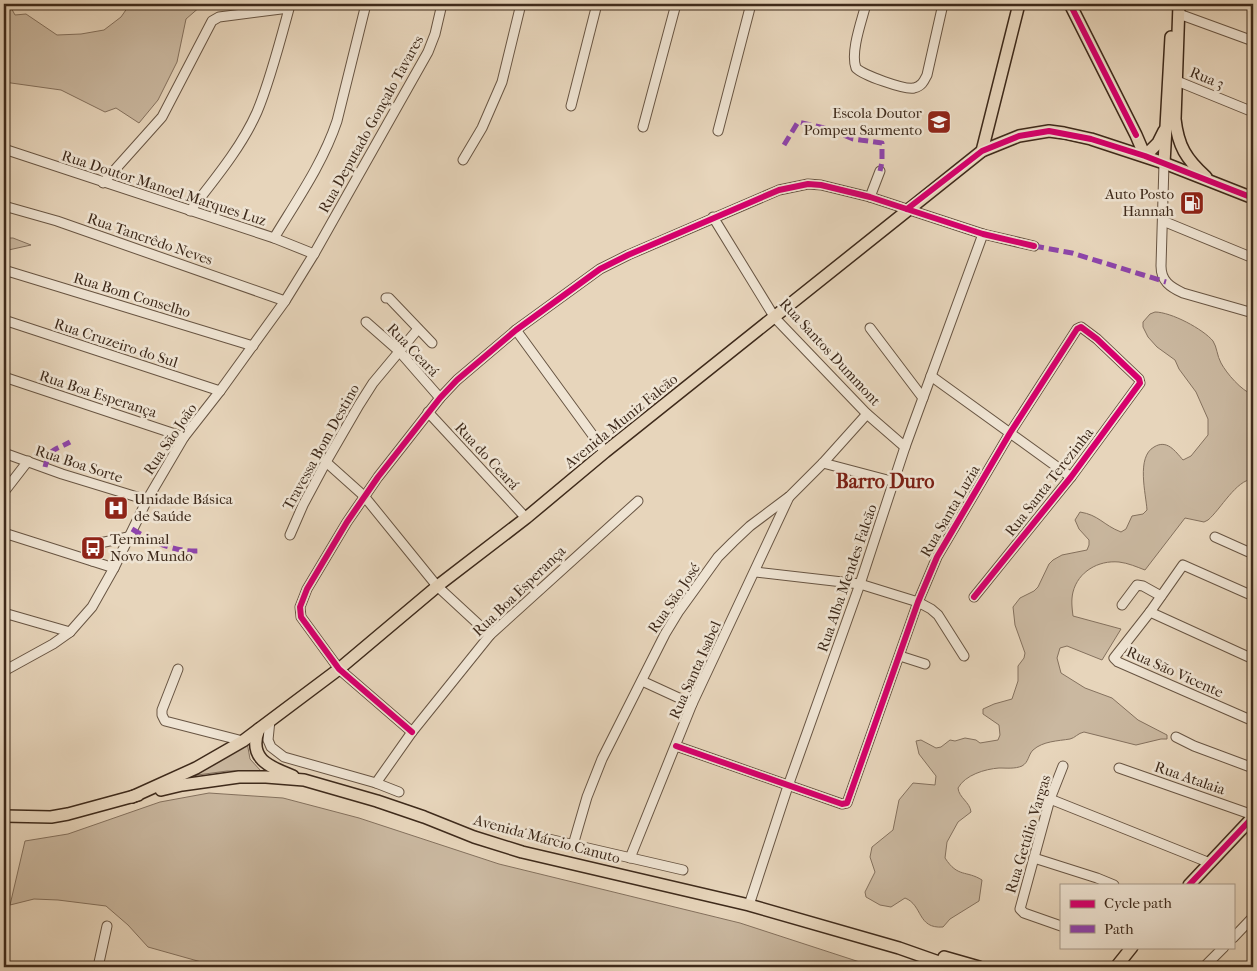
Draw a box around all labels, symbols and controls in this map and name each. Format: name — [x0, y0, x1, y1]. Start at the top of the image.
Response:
street label: Rua Deputado Gonçalo Tavares — [315, 32, 428, 216]
street label: Rua 3 — [1187, 63, 1227, 93]
place label: Escola Doutor Pompeu Sarmento — [804, 104, 923, 139]
school or university icon: Escola Doutor Pompeu Sarmento — [926, 109, 952, 135]
street label: Rua Doutor Manoel Marques Luz — [59, 146, 269, 230]
place label: Auto Posto Hannah — [1104, 185, 1175, 220]
fuel station icon: Auto Posto Hannah — [1179, 190, 1205, 216]
street label: Rua Tancrêdo Neves — [85, 209, 216, 269]
street label: Rua Bom Conselho — [71, 269, 193, 321]
street label: Rua Santos Dummont — [775, 294, 885, 410]
street label: Rua Cruzeiro do Sul — [52, 314, 180, 372]
street label: Rua Ceará — [383, 320, 443, 381]
street label: Rua Boa Esperança — [37, 367, 160, 422]
street label: Avenida Muniz Falcão — [560, 370, 682, 473]
street label: Travessa Bom Destino — [279, 380, 363, 513]
street label: Rua São João — [140, 400, 201, 478]
street label: Rua do Ceará — [451, 418, 524, 494]
street label: Rua Santa Terezinha — [1001, 423, 1098, 540]
street label: Rua Boa Sorte — [33, 441, 126, 487]
street label: Rua Santa Luzia — [916, 461, 984, 560]
district label: Barro Duro — [836, 470, 934, 493]
place label: Unidade Básica de Saúde — [134, 490, 234, 525]
hospital icon: Unidade Básica de Saúde — [103, 495, 129, 521]
street label: Rua Alba Mendes Falcão — [813, 501, 881, 654]
place label: Terminal Novo Mundo — [110, 530, 193, 565]
bus stop icon: Terminal Novo Mundo — [80, 535, 106, 561]
street label: Rua Boa Esperança — [469, 541, 570, 640]
street label: Rua São José — [644, 559, 704, 636]
street label: Rua Santa Isabel — [665, 618, 725, 722]
street label: Rua São Vicente — [1124, 643, 1227, 702]
street label: Rua Atalaia — [1152, 758, 1229, 799]
street label: Rua Getúlio Vargas — [1001, 772, 1055, 895]
street label: Avenida Márcio Canuto — [471, 810, 623, 867]
legend — [1060, 884, 1234, 948]
text: Cycle path — [1104, 894, 1172, 912]
text: Path — [1104, 920, 1134, 938]

